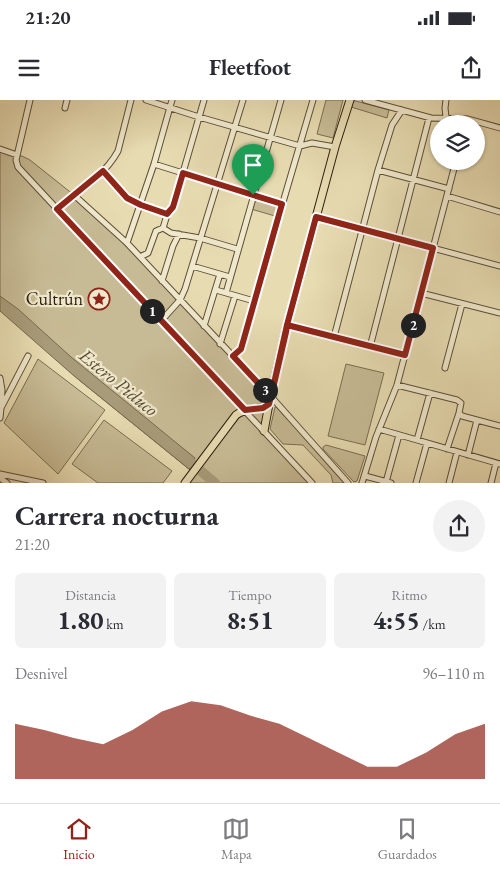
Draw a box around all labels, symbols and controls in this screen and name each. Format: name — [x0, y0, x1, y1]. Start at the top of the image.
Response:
text: 21:20 — [25, 5, 71, 30]
text: Fleetfoot — [209, 53, 291, 82]
icon: menu — [15, 54, 43, 82]
icon: share — [457, 54, 485, 82]
map controls — [430, 115, 485, 170]
button: layers — [430, 115, 485, 170]
pin — [232, 144, 274, 195]
icon: arrive — [239, 151, 267, 179]
place label: Cultrún — [26, 287, 83, 310]
place icon: Cultrún — [87, 287, 111, 311]
pin: 1 — [140, 298, 164, 324]
text: 1 — [149, 302, 156, 320]
pin: 2 — [400, 312, 426, 338]
text: 2 — [410, 316, 417, 334]
water label: Estero Piduco — [73, 342, 163, 422]
pin: 3 — [252, 378, 278, 402]
text: 3 — [262, 381, 269, 399]
text: Carrera nocturna — [15, 497, 219, 533]
button: share — [433, 500, 485, 552]
text: 21:20 — [15, 534, 50, 555]
text: Distancia — [65, 586, 116, 604]
text: Tiempo — [228, 586, 272, 604]
text: Ritmo — [392, 586, 427, 604]
text: 1.80 — [58, 604, 103, 636]
text: 8:51 — [227, 604, 273, 636]
text: 4:55 — [373, 604, 420, 636]
text: km — [103, 615, 124, 633]
text: /km — [420, 615, 446, 633]
text: Desnivel — [15, 663, 68, 684]
text: 96–110 m — [422, 663, 485, 684]
tab: Inicio — [63, 815, 95, 863]
tab: Mapa — [221, 815, 252, 863]
tab: Guardados — [378, 815, 437, 863]

